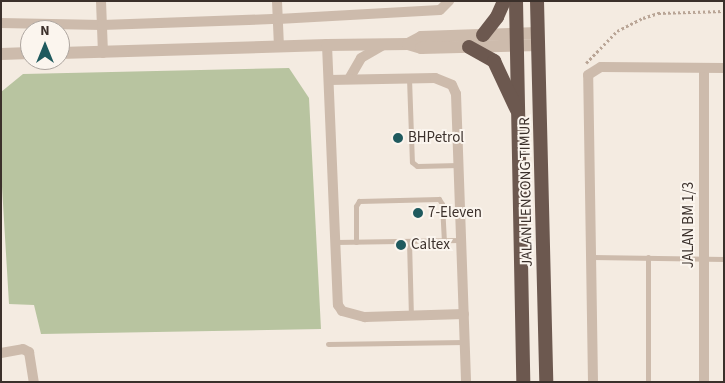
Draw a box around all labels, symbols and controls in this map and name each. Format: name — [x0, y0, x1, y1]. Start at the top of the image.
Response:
north arrow — [20, 20, 70, 70]
text: N — [40, 21, 50, 41]
street label: JALAN LENCONG TIMUR — [516, 117, 536, 267]
place label: BHPetrol — [408, 129, 464, 147]
marker: BHPetrol — [392, 132, 404, 144]
street label: JALAN BM 1/3 — [680, 182, 698, 268]
place label: 7-Eleven — [428, 204, 482, 222]
marker: 7-Eleven — [412, 207, 424, 219]
place label: Caltex — [411, 236, 450, 254]
marker: Caltex — [395, 239, 407, 251]

